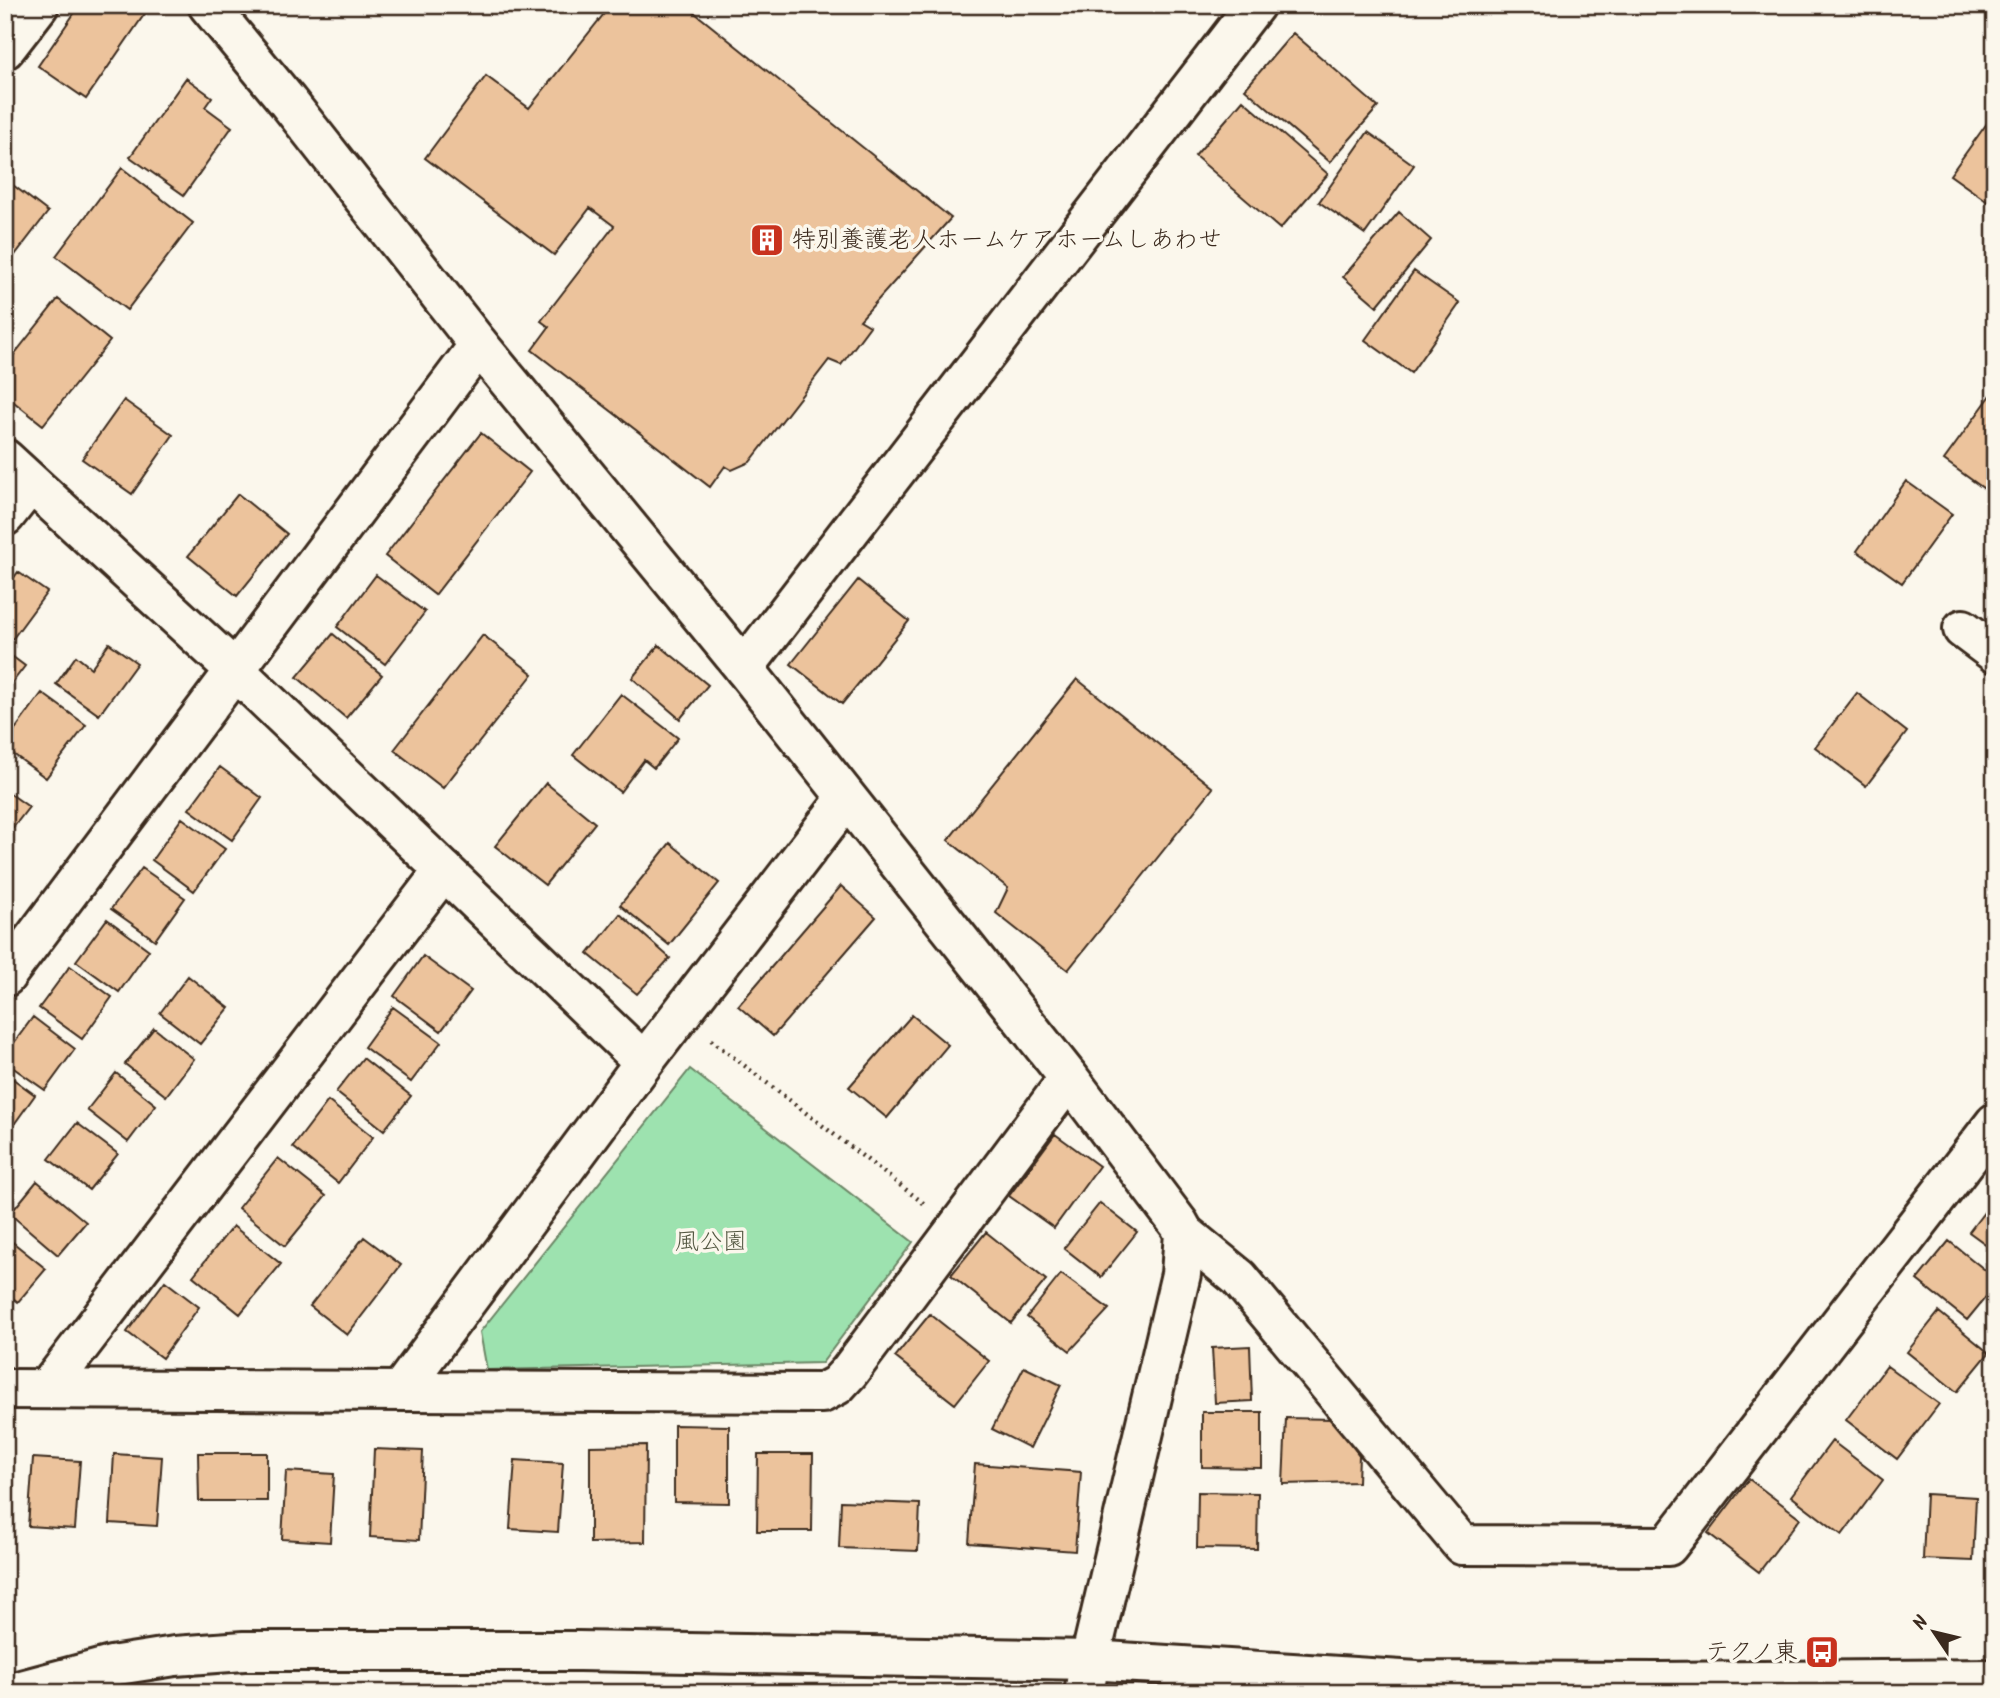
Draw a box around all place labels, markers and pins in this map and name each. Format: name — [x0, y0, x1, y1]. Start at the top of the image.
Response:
building icon: 特別養護老人ホームケアホームしあわせ — [748, 221, 786, 259]
place label: 特別養護老人ホームケアホームしあわせ — [792, 221, 1222, 260]
place label: テクノ東 — [1705, 1633, 1798, 1672]
bus stop icon: テクノ東 — [1803, 1633, 1841, 1671]

